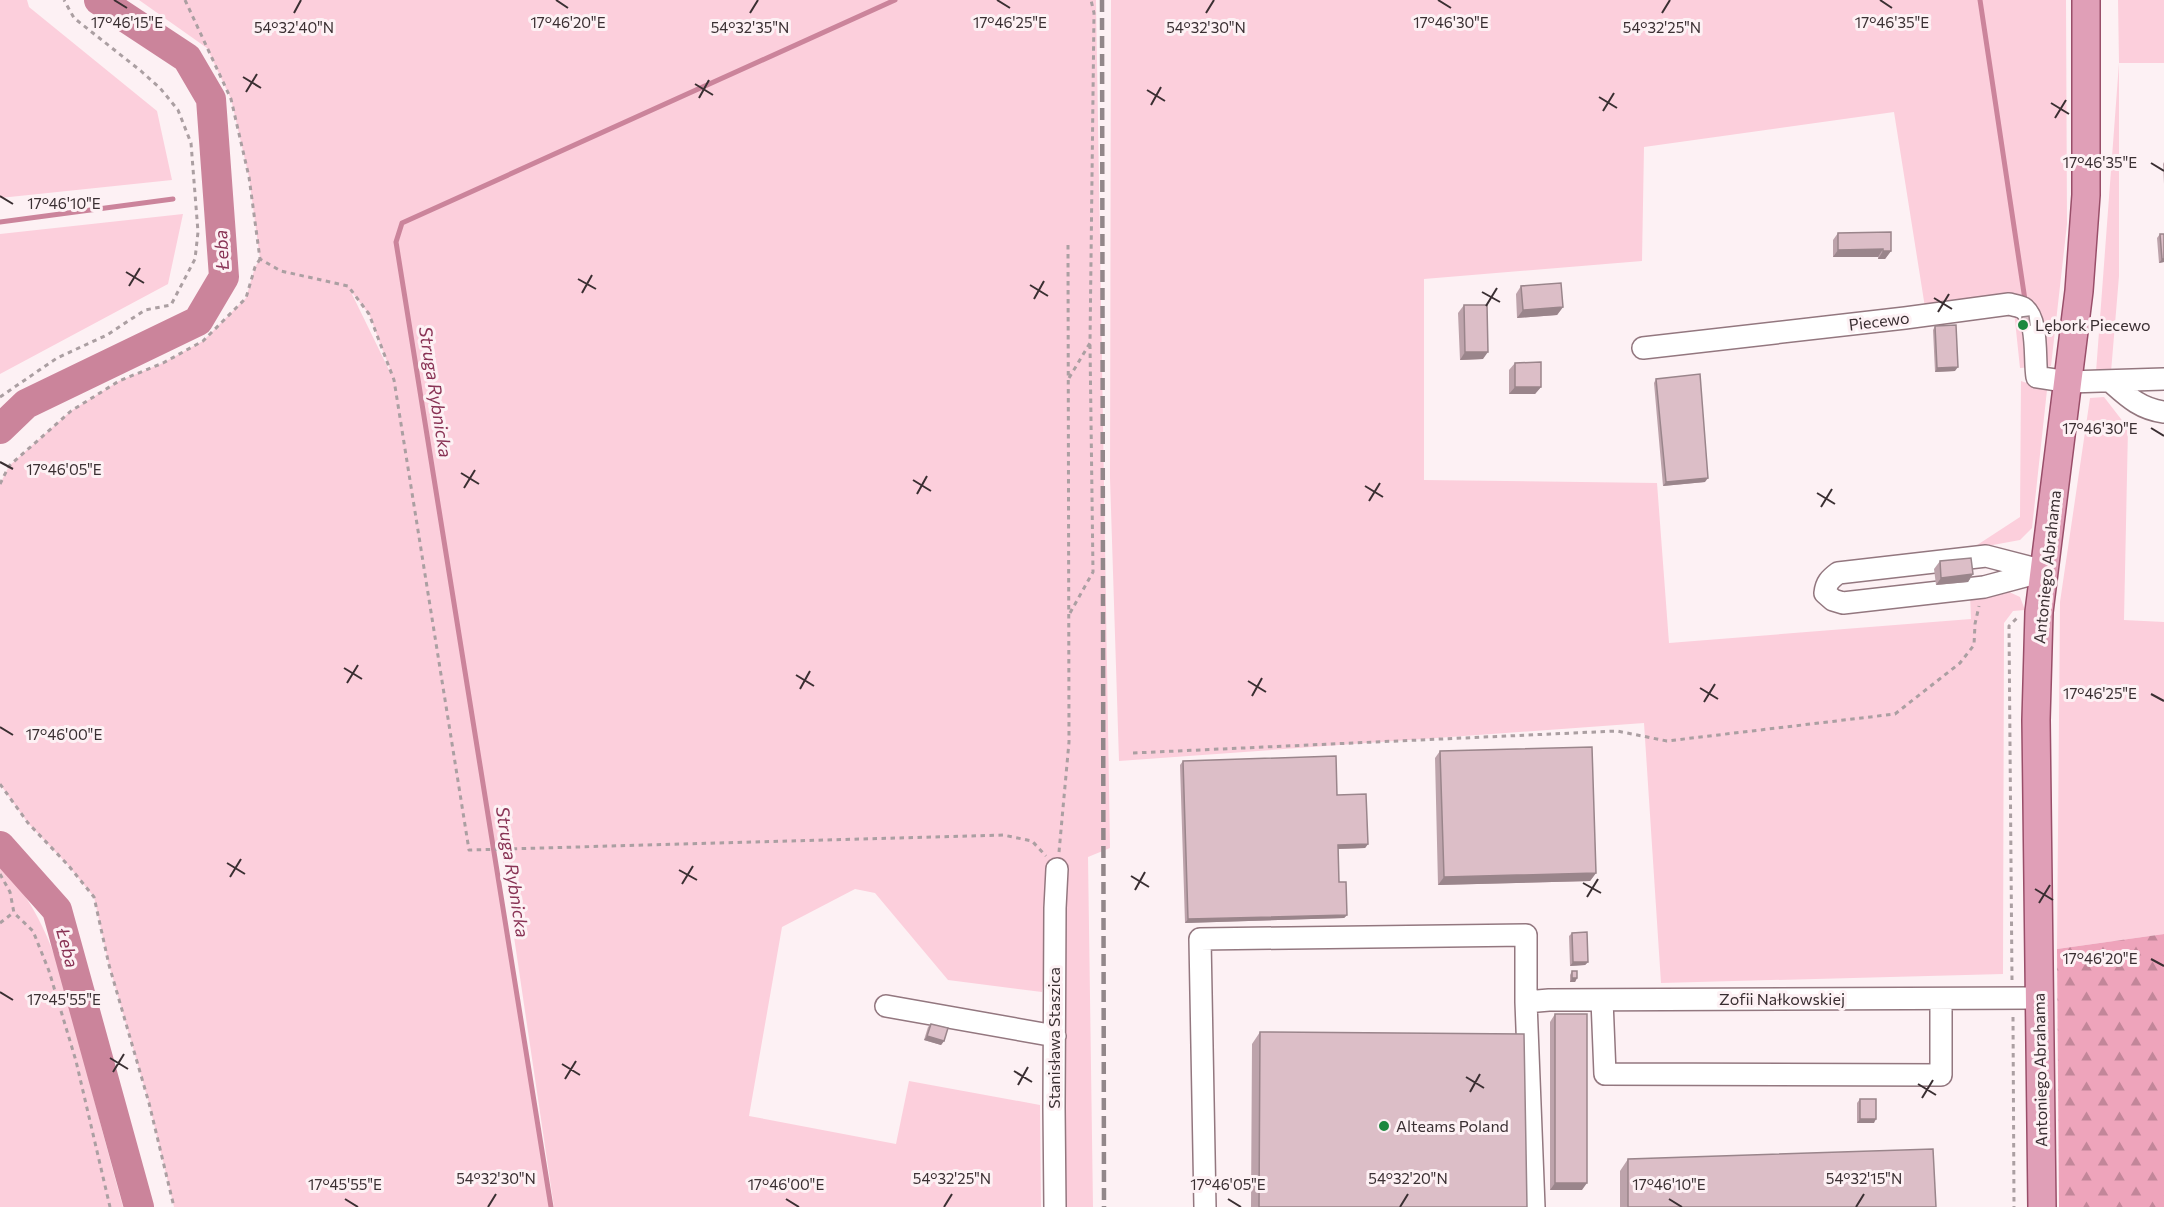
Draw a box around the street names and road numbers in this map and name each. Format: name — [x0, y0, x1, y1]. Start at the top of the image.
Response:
street label: Piecewo — [1848, 307, 1910, 334]
street label: Antoniego Abrahama — [2029, 489, 2064, 645]
street label: Stanisława Staszica — [1044, 967, 1063, 1109]
street label: Zofii Nałkowskiej — [1719, 989, 1845, 1008]
street label: Antoniego Abrahama — [2029, 993, 2050, 1147]

